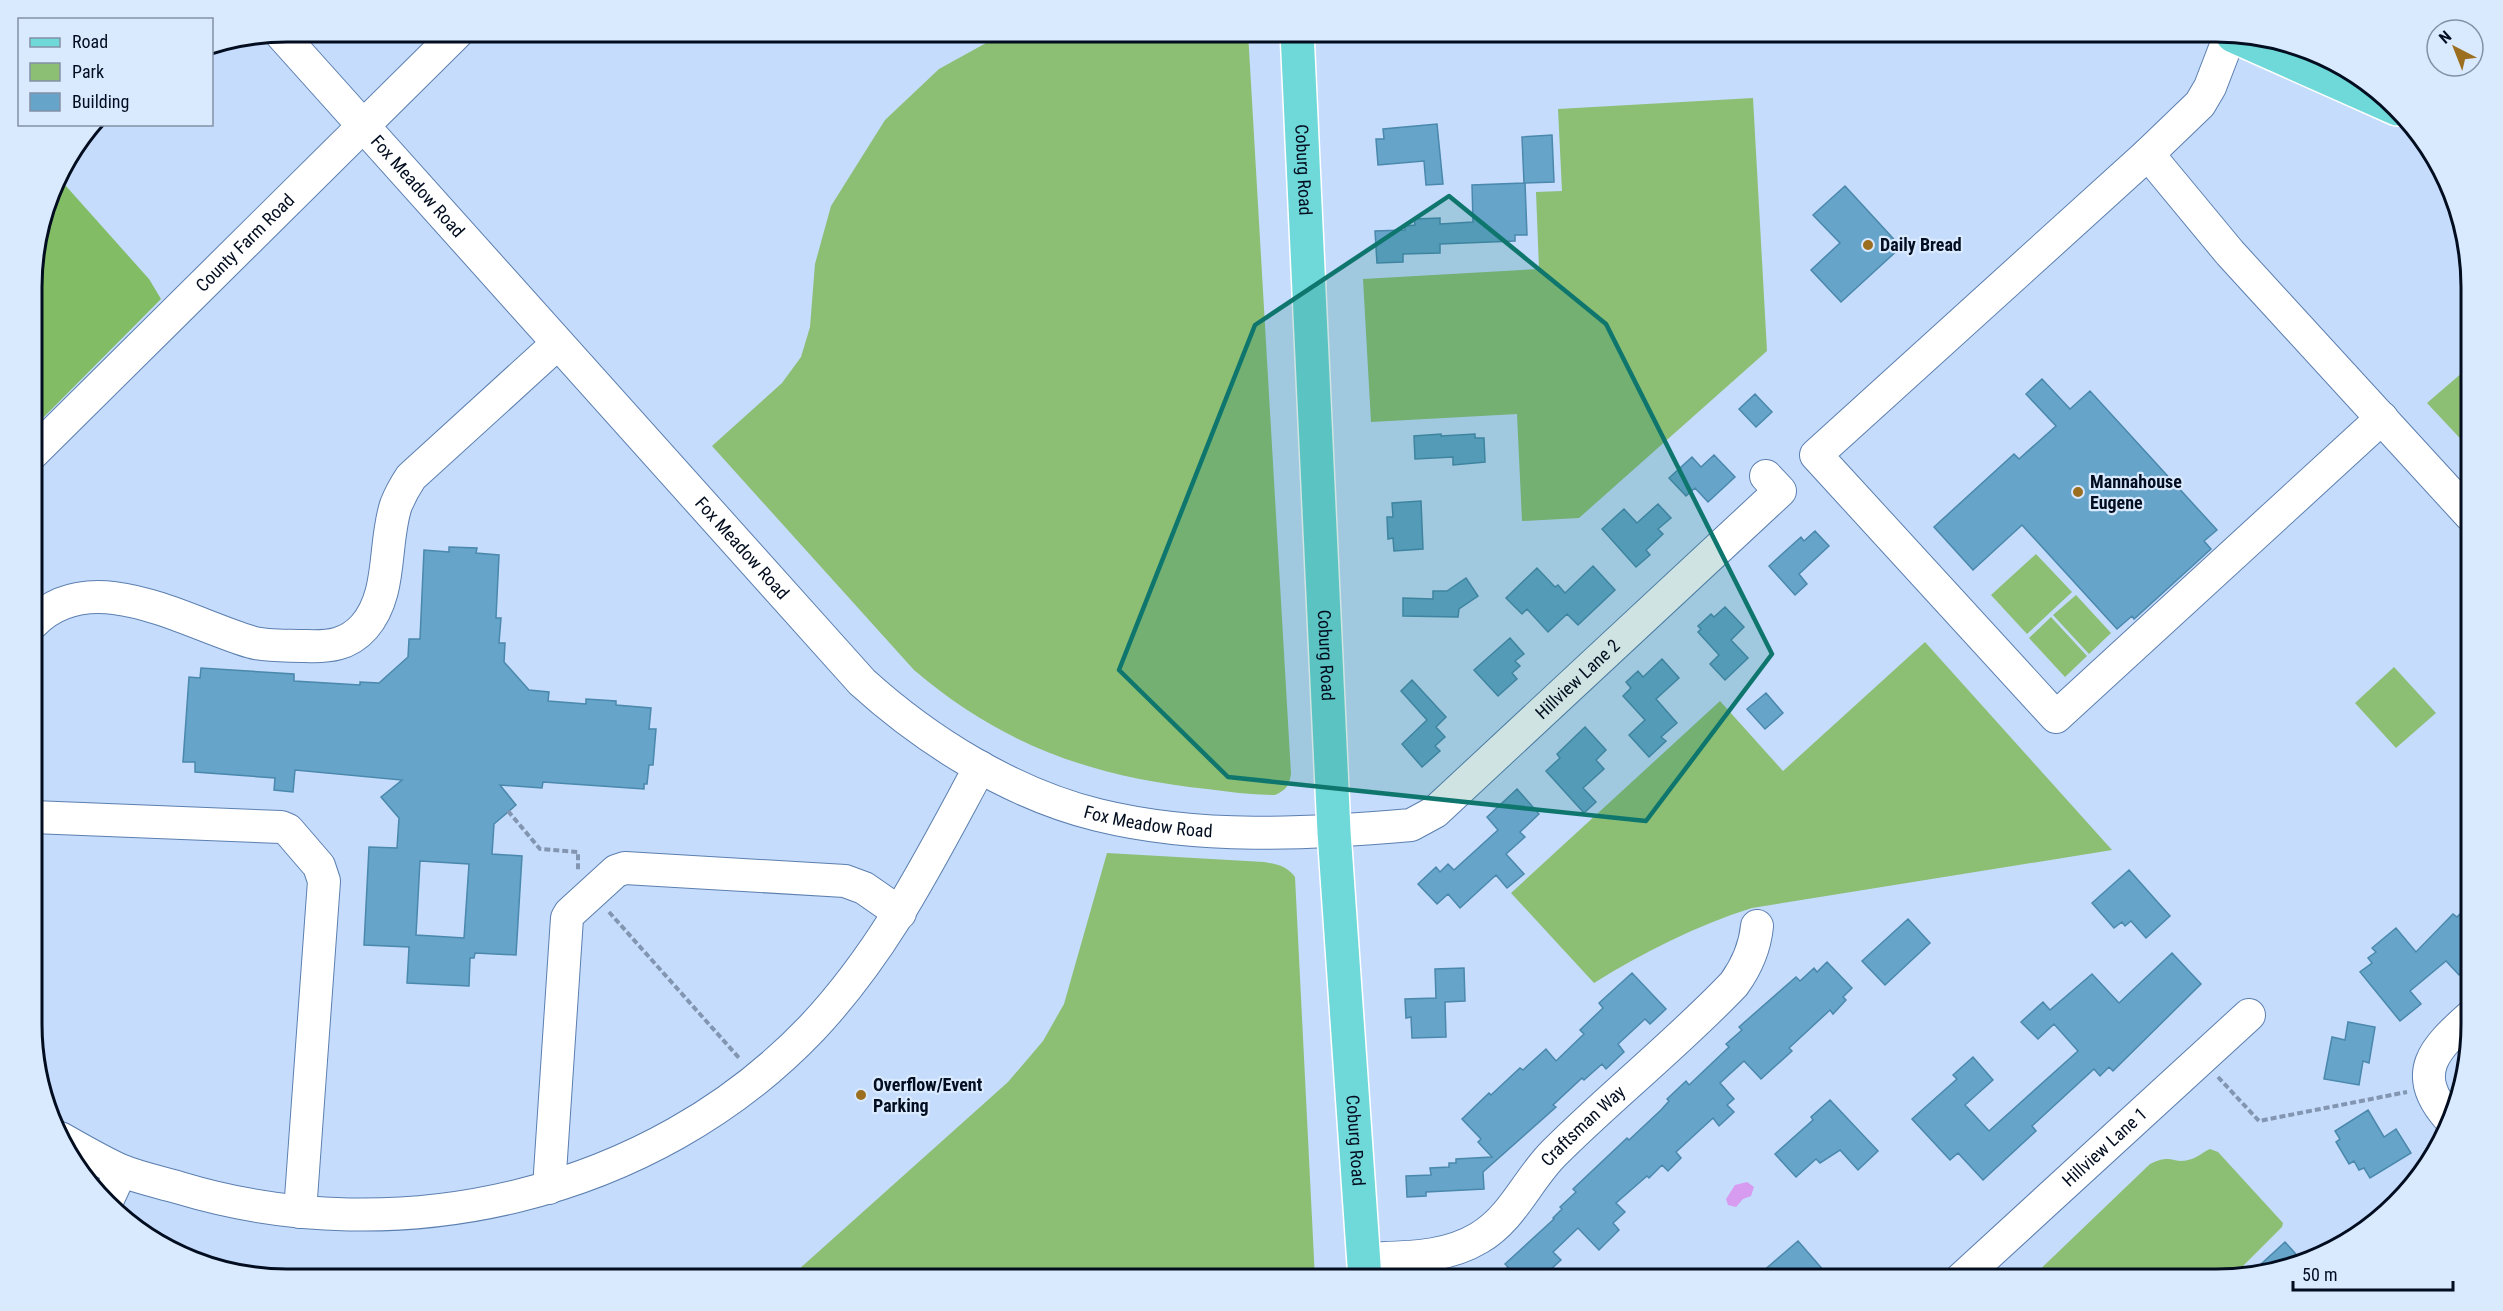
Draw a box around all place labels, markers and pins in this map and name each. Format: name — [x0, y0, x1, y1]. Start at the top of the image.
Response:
place label: Daily Bread — [1880, 234, 1962, 255]
marker: Daily Bread — [1861, 238, 1875, 252]
place label: Mannahouse Eugene — [2090, 471, 2182, 513]
marker: Mannahouse Eugene — [2071, 485, 2085, 499]
place label: Overflow/Event Parking — [873, 1074, 983, 1116]
marker: Overflow/Event Parking — [854, 1088, 868, 1102]

